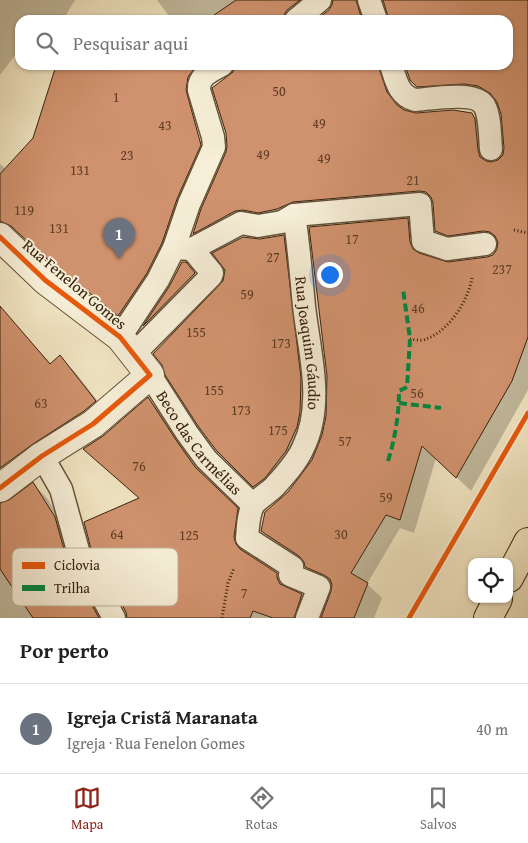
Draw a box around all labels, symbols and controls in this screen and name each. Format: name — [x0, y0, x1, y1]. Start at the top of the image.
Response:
search box — [15, 15, 513, 70]
icon: search — [33, 29, 61, 57]
text: Pesquisar aqui — [73, 29, 188, 57]
house number: 50 — [272, 81, 286, 101]
house number: 1 — [113, 87, 119, 107]
house number: 49 — [312, 113, 326, 133]
house number: 43 — [158, 115, 172, 135]
house number: 49 — [256, 144, 270, 164]
house number: 23 — [120, 145, 134, 165]
house number: 49 — [317, 148, 331, 168]
house number: 131 — [70, 160, 90, 180]
house number: 21 — [406, 170, 420, 190]
house number: 119 — [14, 200, 34, 220]
house number: 131 — [49, 218, 69, 238]
pin: 1 — [103, 218, 135, 259]
house number: 17 — [345, 229, 359, 249]
street label: Rua Fenelon Gomes — [18, 233, 132, 335]
house number: 27 — [266, 247, 280, 267]
house number: 237 — [492, 259, 512, 279]
your location — [317, 262, 343, 288]
street label: Rua Joaquim Gáudio — [289, 275, 326, 411]
house number: 59 — [240, 284, 254, 304]
house number: 46 — [411, 298, 425, 318]
house number: 155 — [186, 322, 206, 342]
house number: 173 — [271, 333, 291, 353]
house number: 155 — [204, 380, 224, 400]
house number: 56 — [410, 383, 424, 403]
street label: Beco das Carmélias — [151, 386, 248, 500]
house number: 63 — [34, 393, 48, 413]
house number: 173 — [231, 400, 251, 420]
house number: 175 — [268, 420, 288, 440]
house number: 57 — [338, 431, 352, 451]
house number: 76 — [132, 456, 146, 476]
house number: 59 — [379, 487, 393, 507]
house number: 64 — [110, 524, 124, 544]
house number: 30 — [334, 524, 348, 544]
house number: 125 — [179, 525, 199, 545]
legend — [12, 548, 178, 606]
text: Ciclovia — [54, 555, 100, 575]
map controls — [468, 558, 513, 603]
button: locate — [468, 558, 513, 603]
text: Trilha — [54, 578, 90, 598]
house number: 7 — [241, 583, 248, 603]
text: Por perto — [20, 635, 109, 666]
text: Igreja Cristã Maranata — [67, 703, 258, 731]
text: 1 — [32, 717, 40, 741]
text: 40 m — [476, 717, 508, 741]
text: Igreja · Rua Fenelon Gomes — [67, 731, 245, 755]
tab: Mapa — [71, 784, 103, 834]
tab: Rotas — [246, 784, 278, 834]
tab: Salvos — [420, 784, 457, 834]

